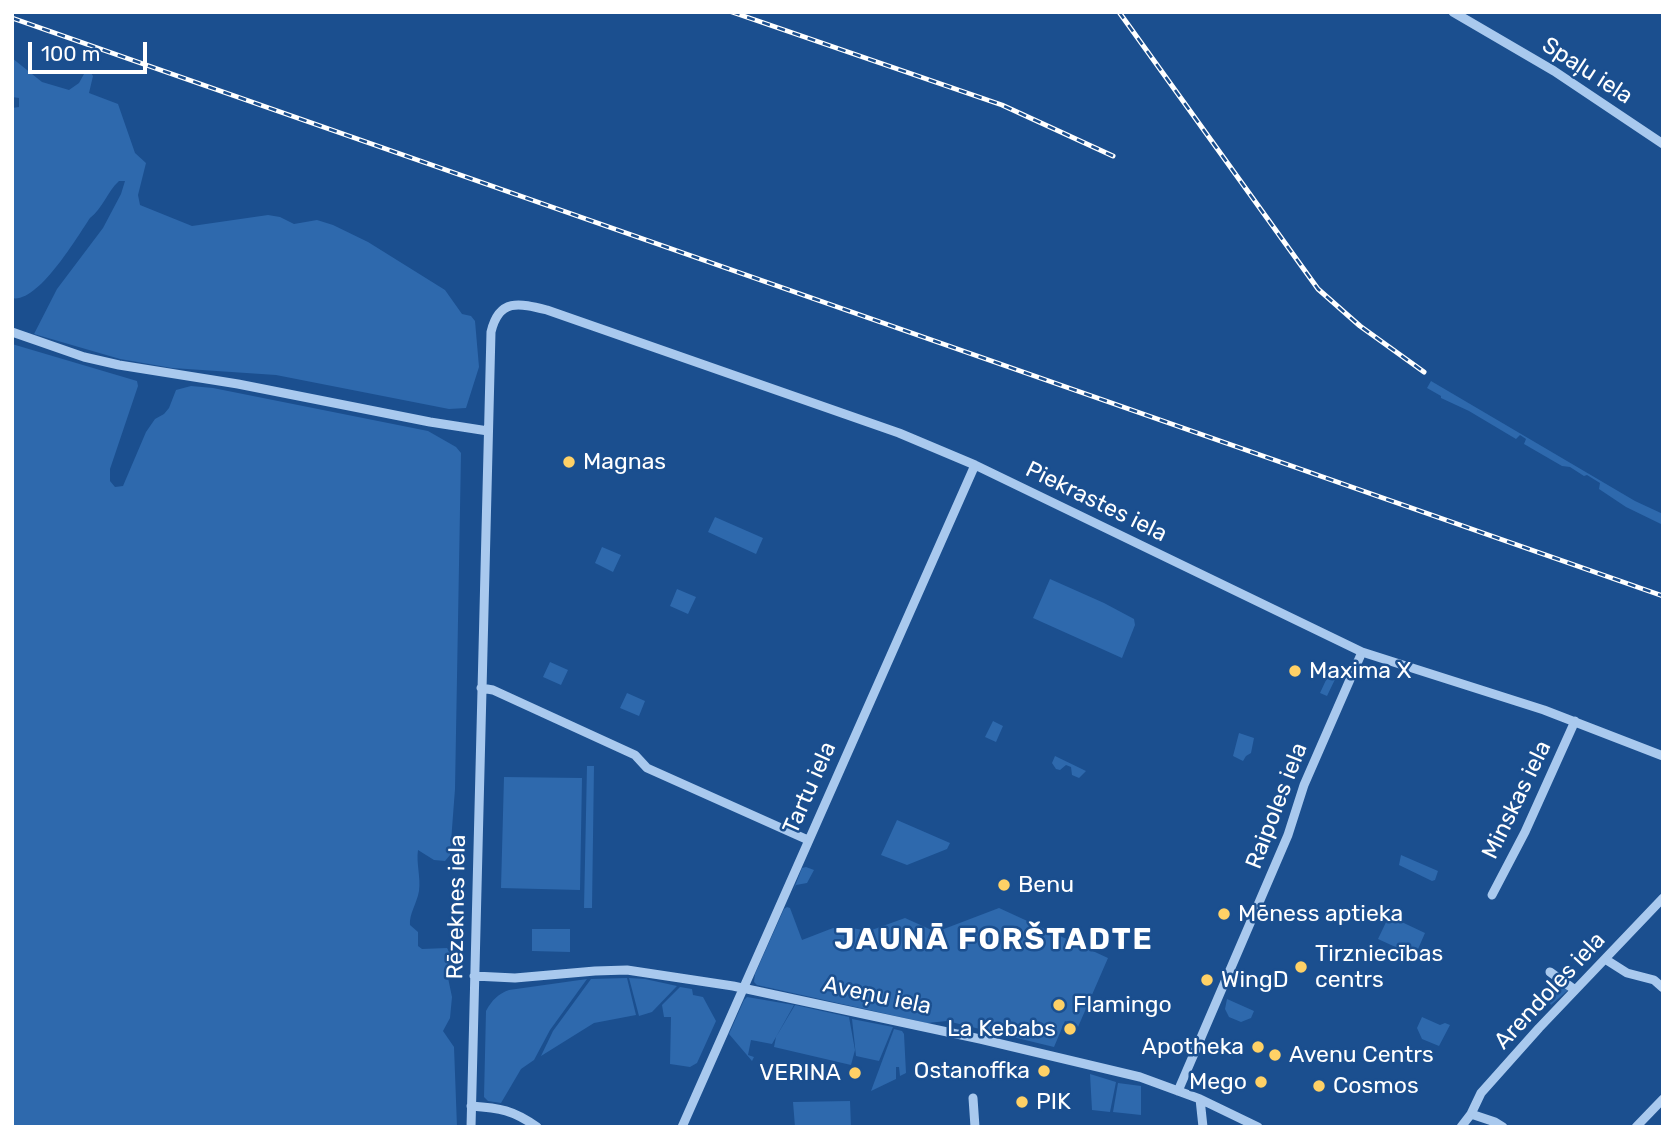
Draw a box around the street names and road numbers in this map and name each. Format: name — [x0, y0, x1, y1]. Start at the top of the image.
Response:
street label: Spaļu iela — [1536, 32, 1638, 110]
street label: Piekrastes iela — [1021, 456, 1171, 548]
street label: Minskas iela — [1477, 736, 1557, 864]
street label: Tartu iela — [777, 738, 843, 838]
street label: Raipoles iela — [1240, 739, 1314, 873]
street label: Rēzeknes iela — [442, 834, 472, 980]
street label: Arendoles iela — [1489, 927, 1611, 1055]
street label: Aveņu iela — [820, 971, 934, 1021]

